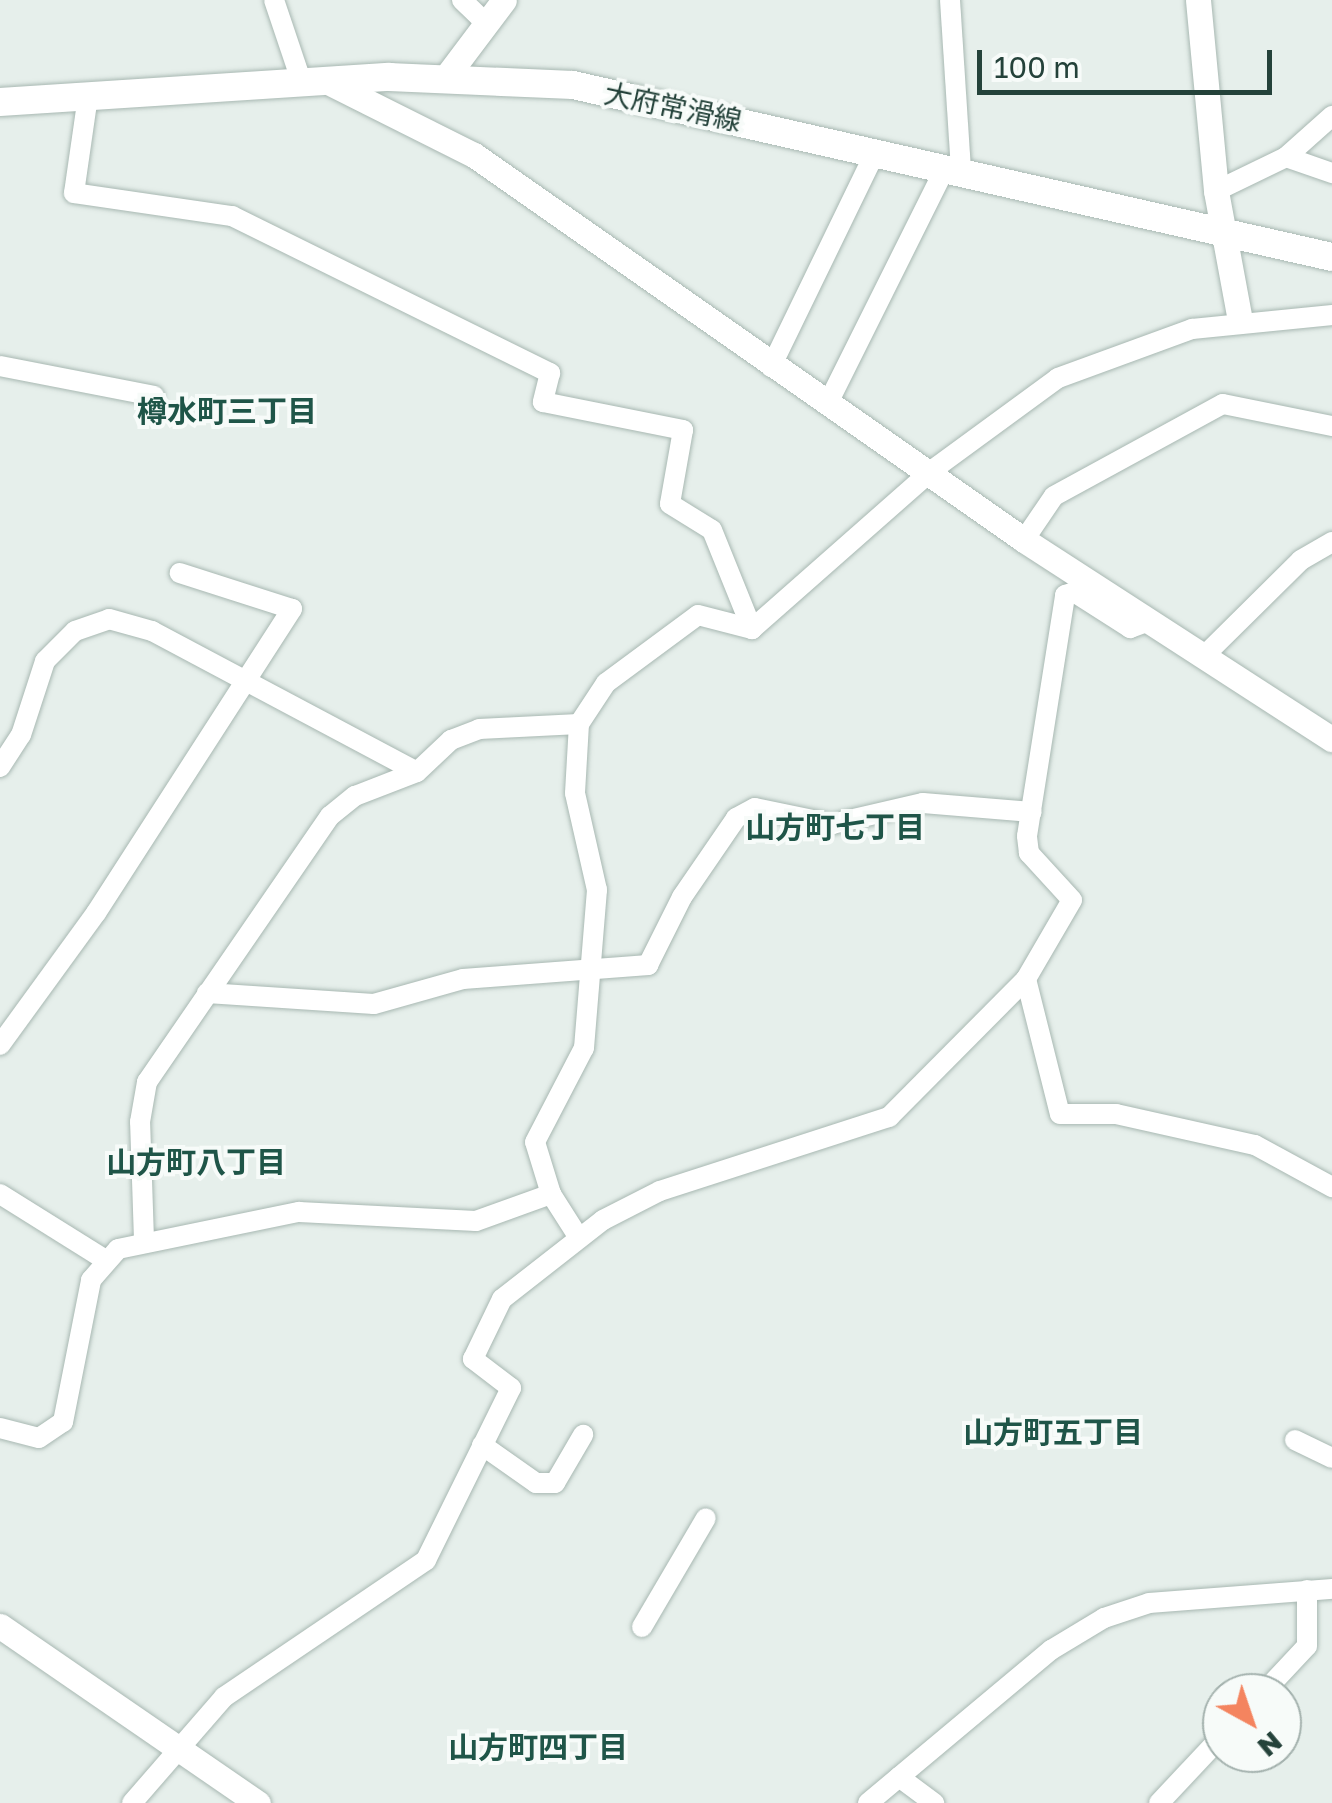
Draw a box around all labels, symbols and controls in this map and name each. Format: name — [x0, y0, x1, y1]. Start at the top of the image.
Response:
scale bar — [982, 30, 1277, 92]
text: 100 m — [994, 49, 1080, 85]
street label: 大府常滑線 — [601, 76, 745, 138]
district label: 樽水町三丁目 — [137, 393, 317, 429]
district label: 山方町七丁目 — [745, 809, 925, 845]
district label: 山方町八丁目 — [106, 1144, 286, 1180]
district label: 山方町五丁目 — [963, 1414, 1143, 1450]
north arrow — [1202, 1673, 1302, 1773]
text: N — [1252, 1725, 1289, 1764]
district label: 山方町四丁目 — [448, 1729, 628, 1765]

